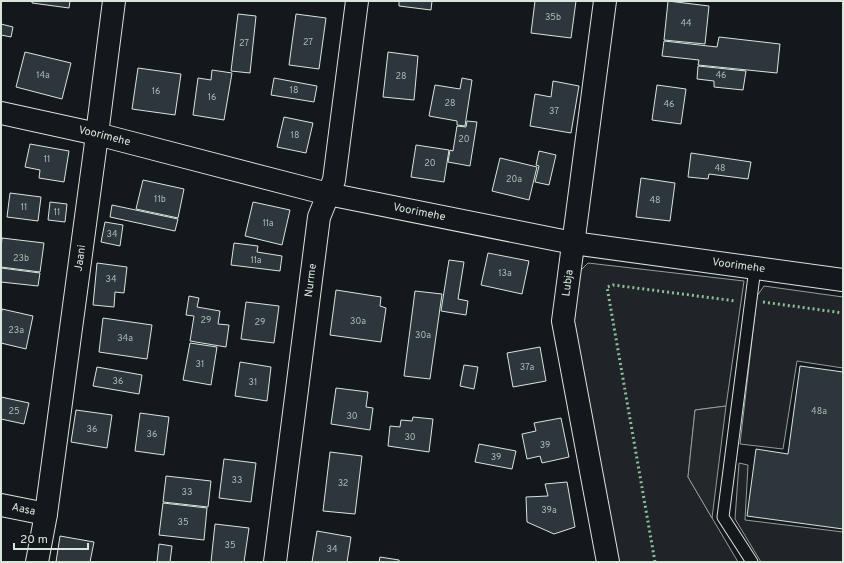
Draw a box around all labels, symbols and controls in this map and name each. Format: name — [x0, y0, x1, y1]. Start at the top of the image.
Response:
house number: 35b — [545, 12, 561, 23]
house number: 44 — [680, 18, 692, 29]
house number: 27 — [303, 37, 313, 48]
house number: 27 — [239, 38, 249, 49]
house number: 14a — [36, 70, 50, 81]
house number: 46 — [716, 70, 726, 81]
house number: 28 — [395, 71, 407, 82]
house number: 18 — [290, 85, 298, 96]
house number: 16 — [152, 86, 160, 97]
house number: 16 — [208, 92, 216, 103]
house number: 28 — [444, 98, 456, 109]
house number: 46 — [664, 99, 674, 110]
house number: 37 — [549, 106, 559, 117]
street label: Voorimehe — [77, 123, 132, 149]
house number: 18 — [291, 130, 299, 141]
house number: 20 — [458, 134, 470, 145]
house number: 11 — [44, 154, 50, 165]
house number: 20 — [424, 158, 436, 169]
house number: 48 — [714, 163, 726, 174]
house number: 20a — [506, 174, 522, 185]
house number: 11b — [154, 194, 166, 205]
house number: 48 — [649, 195, 661, 206]
street label: Voorimehe — [392, 200, 447, 224]
house number: 11 — [21, 202, 27, 213]
house number: 11 — [54, 207, 60, 218]
house number: 11a — [262, 218, 274, 229]
house number: 34 — [106, 229, 118, 240]
street label: Jaani — [72, 244, 89, 272]
house number: 23b — [13, 253, 29, 264]
house number: 11a — [250, 255, 262, 266]
street label: Voorimehe — [711, 255, 766, 276]
street label: Nurme — [302, 263, 320, 298]
house number: 13a — [498, 268, 512, 279]
street label: Lubja — [559, 268, 577, 297]
house number: 34 — [105, 274, 117, 285]
house number: 29 — [201, 315, 211, 326]
house number: 30a — [350, 316, 366, 327]
house number: 29 — [255, 317, 265, 328]
house number: 23a — [8, 325, 24, 336]
house number: 30a — [415, 330, 431, 341]
house number: 34a — [117, 333, 133, 344]
house number: 31 — [196, 359, 204, 370]
house number: 37a — [520, 362, 535, 373]
house number: 36 — [113, 376, 123, 387]
house number: 31 — [249, 377, 257, 388]
house number: 25 — [8, 406, 20, 417]
house number: 48a — [811, 406, 827, 417]
house number: 30 — [346, 411, 358, 422]
house number: 36 — [87, 424, 97, 435]
house number: 36 — [147, 429, 157, 440]
house number: 30 — [404, 432, 416, 443]
house number: 39 — [540, 440, 550, 451]
house number: 39 — [491, 452, 501, 463]
house number: 33 — [232, 475, 242, 486]
house number: 32 — [338, 478, 348, 489]
house number: 33 — [182, 487, 192, 498]
street label: Aasa — [10, 500, 37, 519]
house number: 39a — [541, 505, 557, 516]
house number: 35 — [177, 517, 189, 528]
scale bar — [14, 525, 88, 551]
text: 20 m — [20, 532, 48, 548]
house number: 35 — [224, 540, 236, 551]
house number: 34 — [326, 544, 338, 555]

